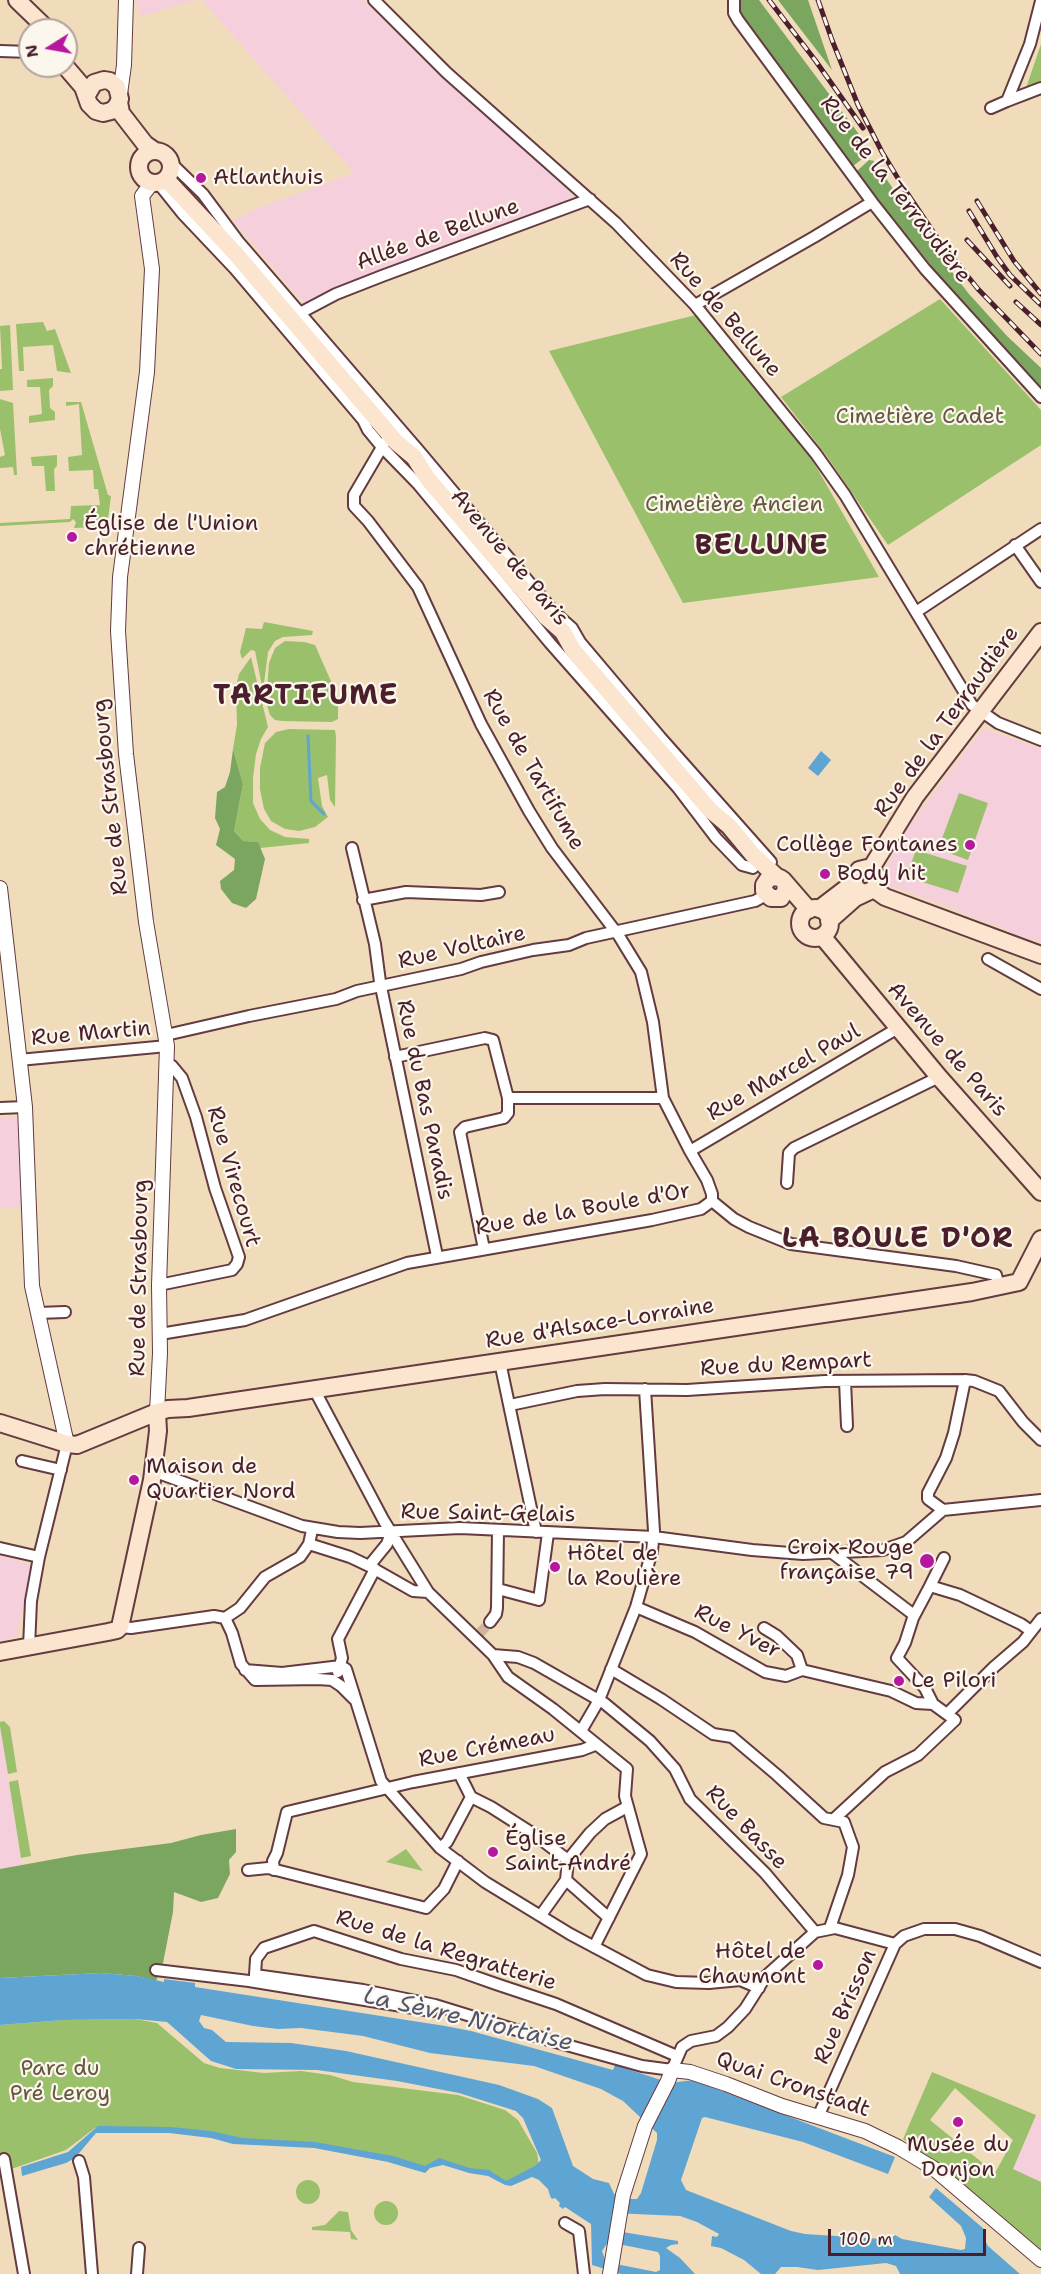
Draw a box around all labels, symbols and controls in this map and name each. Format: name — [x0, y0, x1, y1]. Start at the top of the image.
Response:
north arrow — [18, 18, 78, 78]
text: N — [20, 43, 43, 59]
street label: Rue de la Terraudière — [814, 91, 976, 289]
place label: Atlanthuis — [213, 165, 324, 191]
marker: Atlanthuis — [194, 171, 208, 185]
street label: Allée de Bellune — [353, 193, 523, 277]
street label: Rue de Bellune — [663, 247, 787, 383]
park label: Cimetière Cadet — [836, 404, 1004, 430]
street label: Avenue de Paris — [444, 484, 574, 632]
park label: Cimetière Ancien — [645, 492, 823, 518]
place label: Église de l'Union chrétienne — [84, 511, 258, 562]
marker: Église de l'Union chrétienne — [65, 530, 79, 544]
district label: BELLUNE — [695, 530, 829, 564]
street label: Rue de la Terraudière — [869, 621, 1025, 823]
district label: TARTIFUME — [213, 680, 399, 714]
street label: Rue de Tartifume — [476, 685, 590, 855]
street label: Rue de Strasbourg — [88, 698, 134, 896]
place label: Collège Fontanes — [776, 832, 958, 858]
marker: Collège Fontanes — [963, 838, 977, 852]
place label: Body hit — [837, 861, 926, 887]
marker: Body hit — [818, 867, 832, 881]
street label: Rue Voltaire — [396, 921, 528, 975]
street label: Avenue de Paris — [881, 977, 1013, 1123]
street label: Rue du Bas Paradis — [390, 998, 458, 1202]
street label: Rue Martin — [30, 1016, 152, 1052]
street label: Rue Marcel Paul — [703, 1018, 865, 1128]
street label: Rue Virecourt — [200, 1104, 266, 1250]
street label: Rue de la Boule d'Or — [473, 1178, 693, 1242]
street label: Rue de Strasbourg — [125, 1179, 155, 1377]
district label: LA BOULE D'OR — [782, 1223, 1014, 1257]
street label: Rue d'Alsace-Lorraine — [484, 1293, 716, 1355]
street label: Rue du Rempart — [700, 1347, 872, 1383]
place label: Maison de Quartier Nord — [146, 1454, 295, 1506]
marker: Maison de Quartier Nord — [127, 1473, 141, 1487]
street label: Rue Saint-Gelais — [400, 1499, 576, 1529]
place label: Croix-Rouge française 79 — [780, 1535, 914, 1586]
place label: Hôtel de la Roulière — [567, 1541, 682, 1592]
marker: Croix-Rouge française 79 — [918, 1552, 936, 1570]
marker: Hôtel de la Roulière — [548, 1560, 562, 1574]
street label: Rue Yver — [689, 1599, 785, 1665]
place label: Le Pilori — [911, 1668, 997, 1694]
marker: Le Pilori — [892, 1674, 906, 1688]
street label: Rue Crémeau — [417, 1722, 557, 1774]
street label: Rue Basse — [699, 1780, 793, 1876]
place label: Église Saint-André — [505, 1826, 631, 1878]
marker: Église Saint-André — [486, 1845, 500, 1859]
street label: Rue de la Regratterie — [333, 1905, 559, 1997]
place label: Hôtel de Chaumont — [698, 1939, 806, 1990]
street label: Rue Brisson — [809, 1945, 883, 2069]
marker: Hôtel de Chaumont — [811, 1958, 825, 1972]
water label: La Sèvre Niortaise — [360, 1982, 576, 2058]
street label: Quai Cronstadt — [713, 2046, 873, 2124]
park label: Parc du Pré Leroy — [10, 2056, 110, 2108]
marker: Musée du Donjon — [951, 2115, 965, 2129]
place label: Musée du Donjon — [907, 2132, 1009, 2184]
scale bar — [831, 2217, 988, 2255]
text: 100 m — [839, 2227, 893, 2251]

